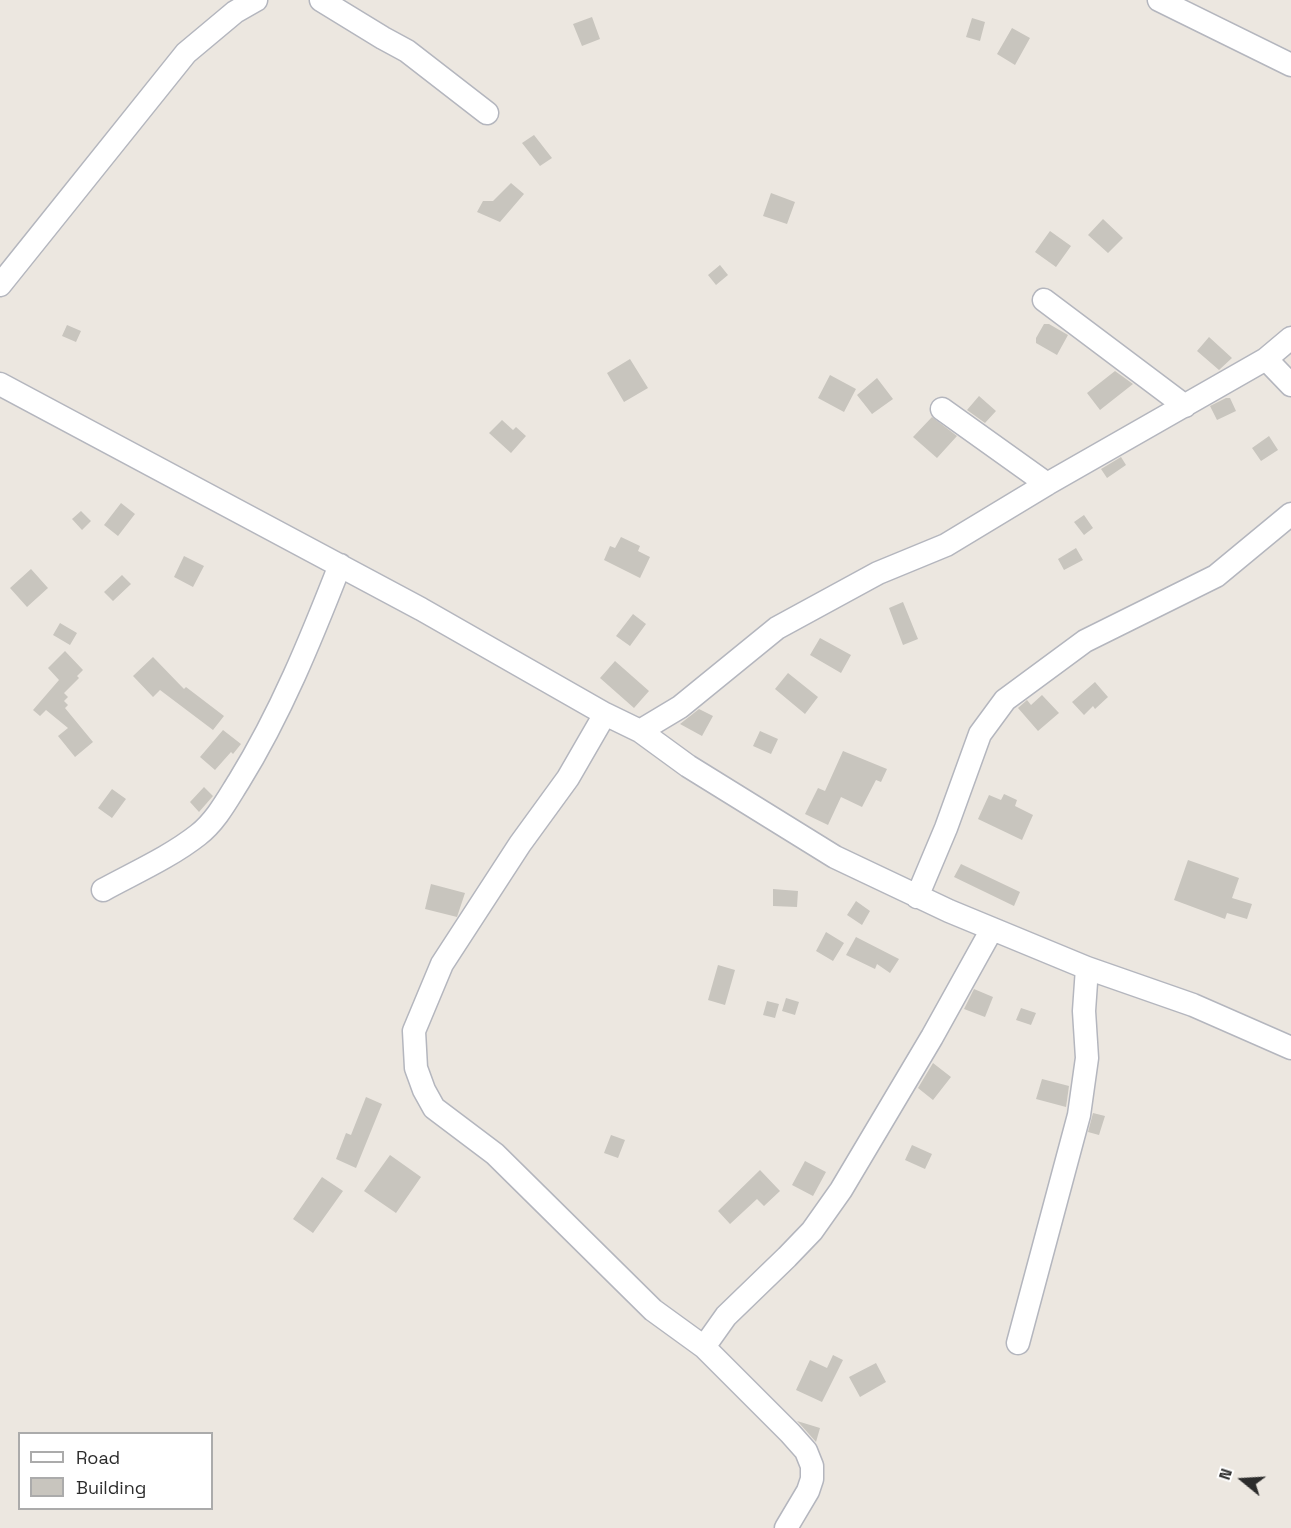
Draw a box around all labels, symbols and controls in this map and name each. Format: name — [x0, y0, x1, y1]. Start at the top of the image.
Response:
legend — [18, 1432, 213, 1510]
text: Road — [76, 1446, 120, 1469]
north arrow — [1213, 1450, 1273, 1510]
text: N — [1214, 1466, 1237, 1483]
text: Building — [76, 1476, 146, 1499]

